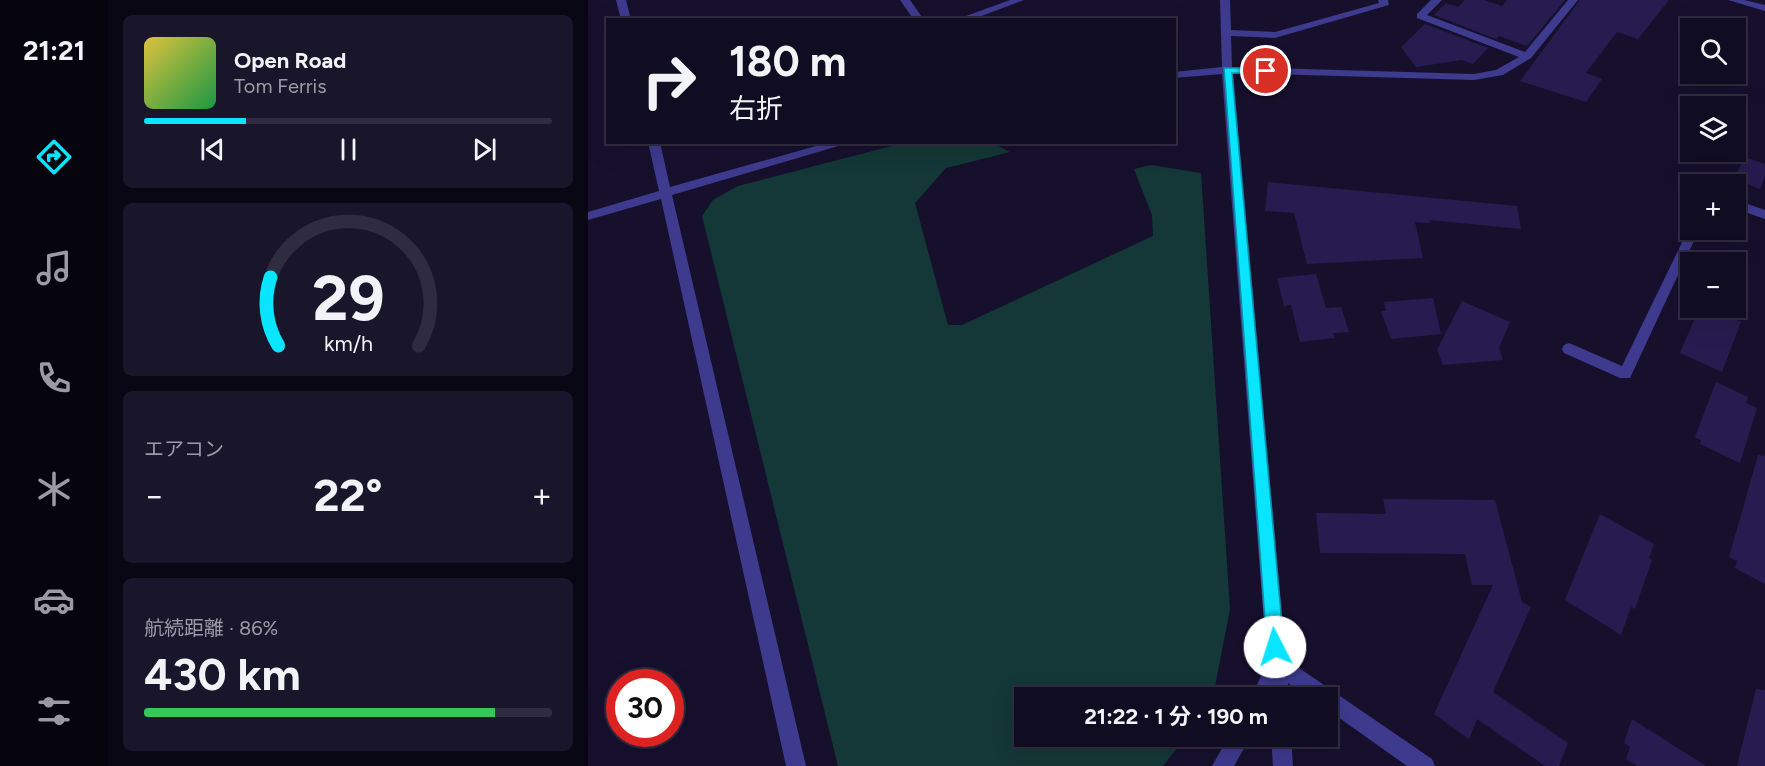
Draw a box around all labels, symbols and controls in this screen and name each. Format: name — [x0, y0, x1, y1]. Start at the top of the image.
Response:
map controls — [1680, 18, 1746, 318]
button: search — [1680, 18, 1746, 84]
text: 21:21 — [23, 34, 85, 67]
text: 180 m — [729, 36, 846, 87]
icon: right — [630, 42, 708, 120]
pin — [1240, 45, 1291, 96]
text: Open Road — [234, 47, 346, 74]
icon: arrive — [1249, 54, 1282, 87]
text: Tom Ferris — [234, 74, 327, 98]
text: 右折 — [729, 92, 783, 125]
button: layers — [1680, 96, 1746, 162]
icon: previous — [196, 133, 229, 166]
icon: pause — [332, 133, 365, 166]
icon: next — [468, 133, 501, 166]
icon: directions — [33, 136, 75, 178]
button: + — [1680, 174, 1746, 240]
icon: music — [33, 247, 75, 289]
button: − — [1680, 252, 1746, 318]
text: 29 — [312, 261, 384, 336]
text: km/h — [324, 332, 372, 357]
icon: phone — [33, 357, 75, 399]
text: エアコン — [144, 437, 224, 461]
icon: climate — [33, 468, 75, 510]
text: 22° — [313, 468, 383, 522]
text: − — [144, 476, 165, 515]
text: + — [531, 476, 552, 515]
icon: car — [33, 579, 75, 621]
position arrow — [1243, 615, 1307, 679]
text: 航続距離 · 86% — [144, 616, 278, 640]
text: 430 km — [144, 647, 301, 701]
speed limit sign: 30 — [606, 669, 684, 747]
icon: filters — [33, 690, 75, 732]
text: 21:22 · 1 分 · 190 m — [1084, 703, 1268, 730]

